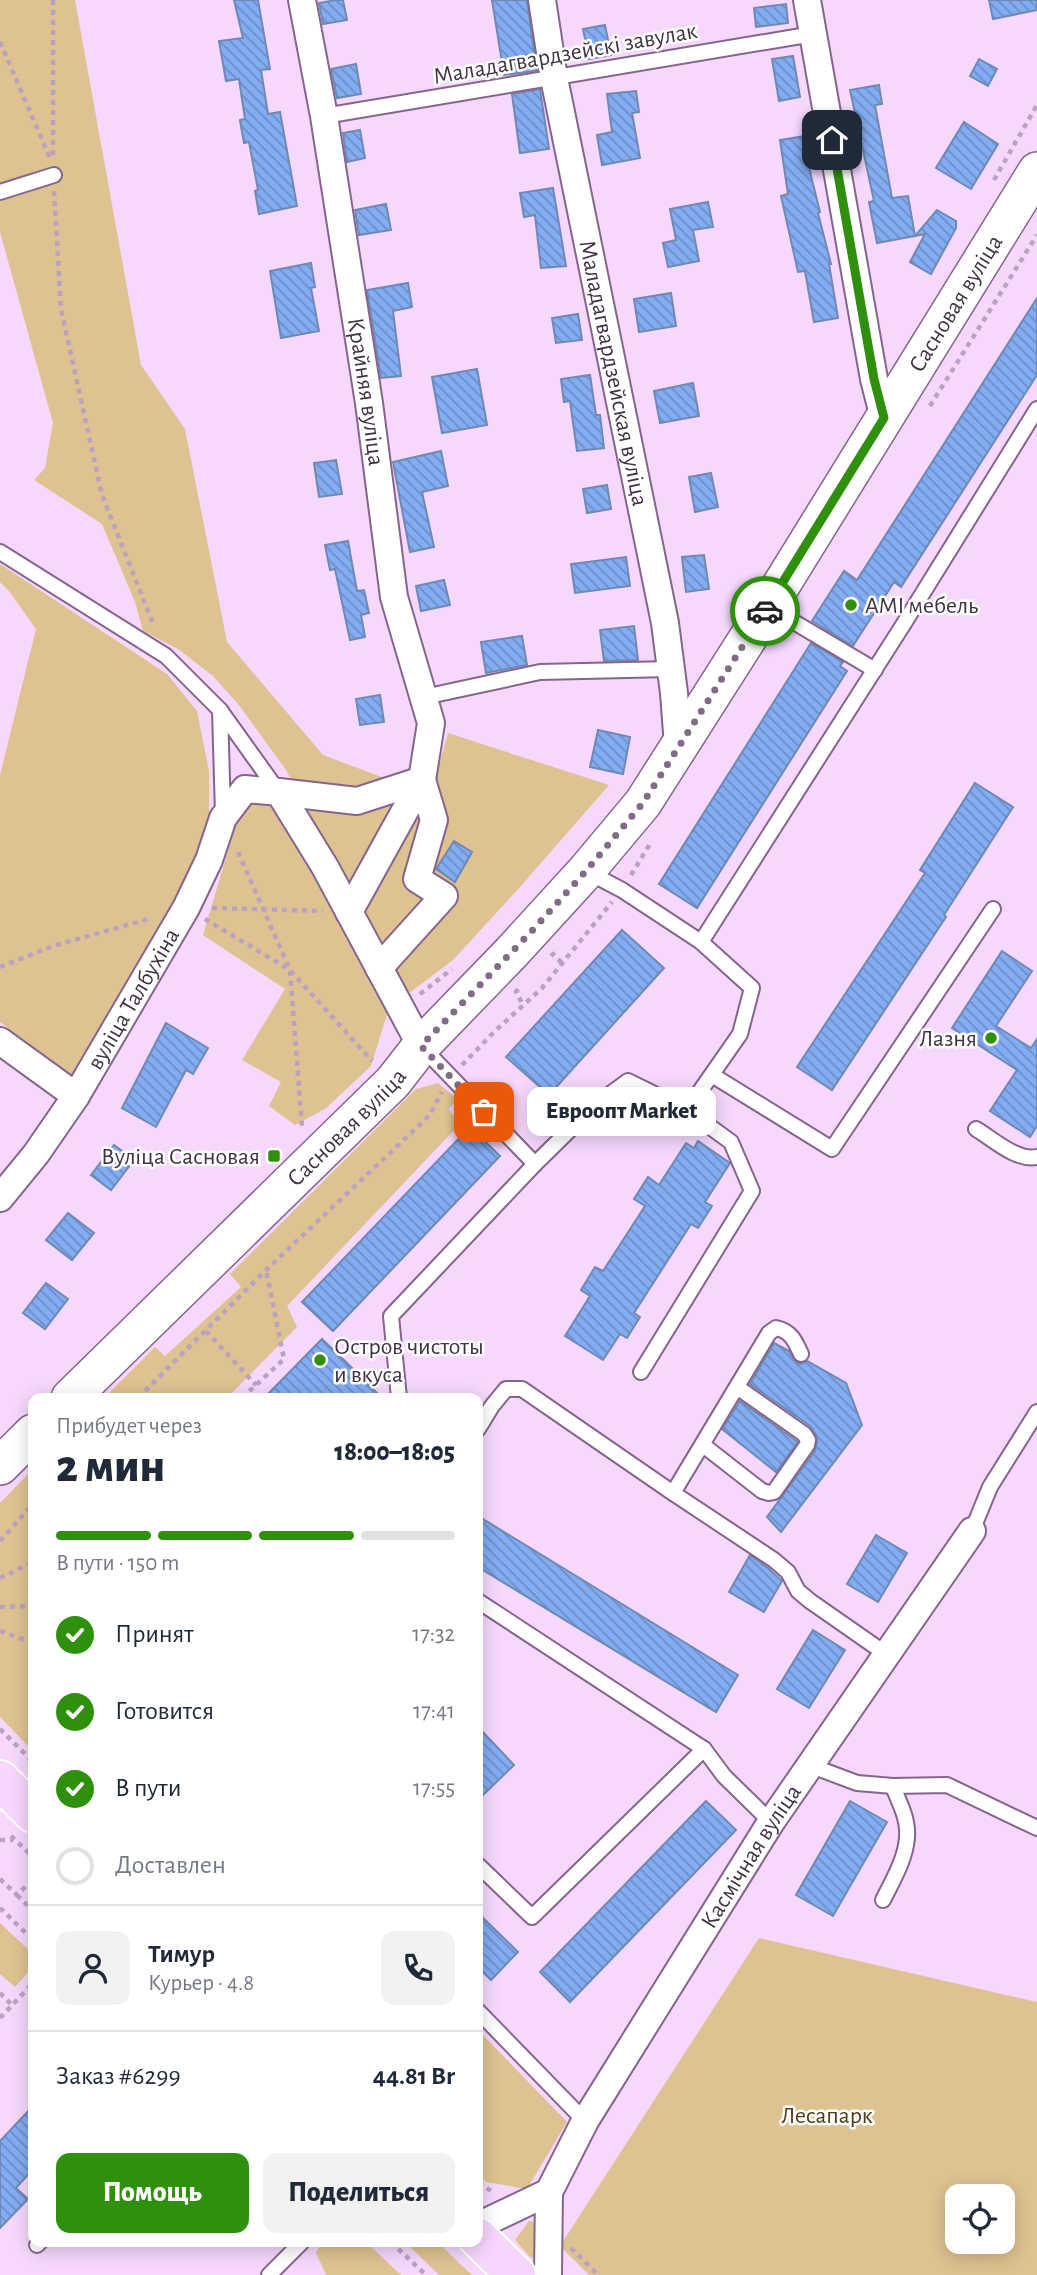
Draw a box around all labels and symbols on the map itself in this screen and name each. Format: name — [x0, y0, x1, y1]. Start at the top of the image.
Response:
street label: Маладагвардзейскі завулак — [431, 19, 699, 89]
pin — [802, 110, 862, 170]
street label: Сасновая вуліца — [905, 231, 1007, 377]
street label: Маладагвардзейская вуліца — [574, 238, 652, 508]
street label: Крайняя вуліца — [343, 316, 388, 467]
courier — [730, 576, 800, 646]
place label: AMI мебель — [865, 594, 978, 618]
marker: AMI мебель — [843, 597, 859, 613]
street label: вуліца Талбухіна — [83, 924, 184, 1074]
place label: Лазня — [919, 1027, 977, 1051]
marker: Лазня — [983, 1030, 999, 1046]
street label: Сасновая вуліца — [283, 1065, 412, 1191]
pin — [454, 1082, 514, 1142]
callout: Евроопт Market — [526, 1088, 715, 1136]
place label: Вуліца Сасновая — [101, 1145, 260, 1169]
marker: Вуліца Сасновая — [266, 1148, 282, 1164]
place label: Остров чистоты и вкуса — [334, 1335, 484, 1387]
marker: Остров чистоты и вкуса — [312, 1352, 328, 1368]
street label: Касмічная вуліца — [697, 1780, 806, 1933]
park label: Лесапарк — [781, 2104, 873, 2128]

